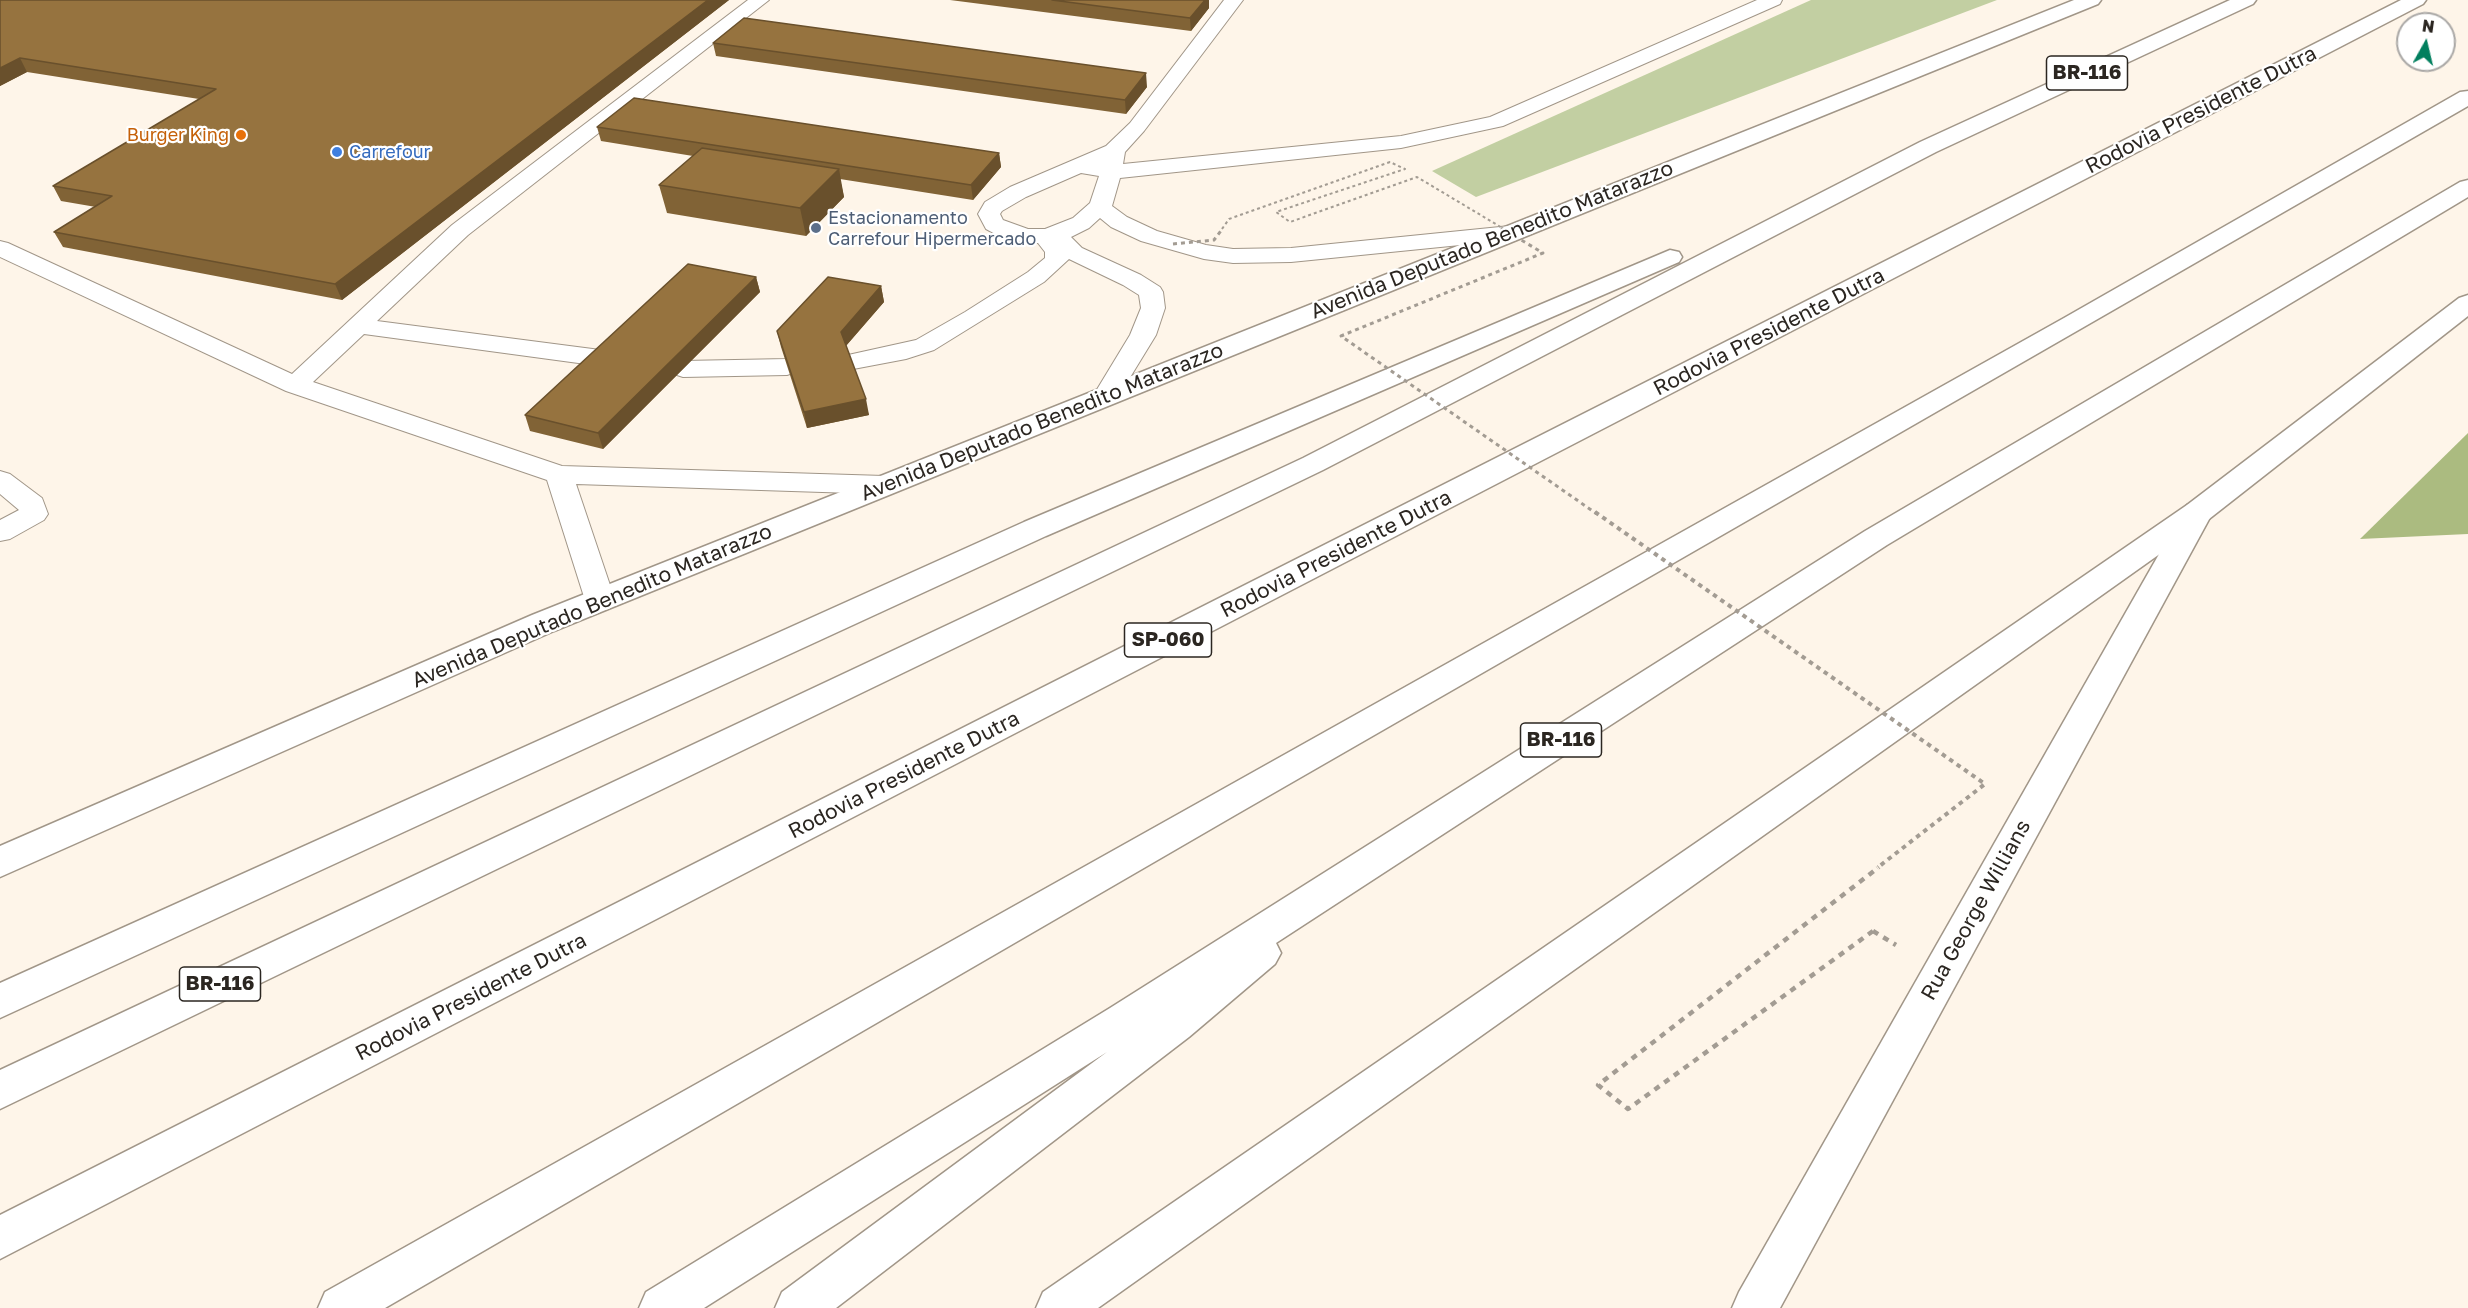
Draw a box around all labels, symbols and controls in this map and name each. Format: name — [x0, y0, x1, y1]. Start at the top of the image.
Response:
north arrow — [2396, 12, 2456, 72]
text: N — [2421, 15, 2436, 37]
street label: Rodovia Presidente Dutra — [2081, 41, 2321, 179]
road number: BR-116 — [2046, 56, 2128, 90]
place label: Burger King — [127, 124, 229, 146]
marker: Burger King — [234, 128, 248, 142]
place label: Carrefour — [349, 141, 431, 163]
marker: Carrefour — [330, 145, 344, 159]
street label: Avenida Deputado Benedito Matarazzo — [1307, 156, 1677, 324]
place label: Estacionamento Carrefour Hipermercado — [828, 207, 1036, 250]
marker: Estacionamento Carrefour Hipermercado — [809, 221, 823, 235]
street label: Rodovia Presidente Dutra — [1649, 263, 1889, 401]
street label: Avenida Deputado Benedito Matarazzo — [857, 338, 1227, 506]
street label: Rodovia Presidente Dutra — [1216, 485, 1456, 623]
street label: Avenida Deputado Benedito Matarazzo — [408, 518, 776, 694]
road number: SP-060 — [1124, 623, 1212, 657]
street label: Rodovia Presidente Dutra — [784, 706, 1024, 844]
road number: BR-116 — [1520, 723, 1602, 757]
street label: Rua George Willians — [1916, 815, 2036, 1005]
street label: Rodovia Presidente Dutra — [351, 928, 591, 1066]
road number: BR-116 — [180, 967, 260, 1001]

